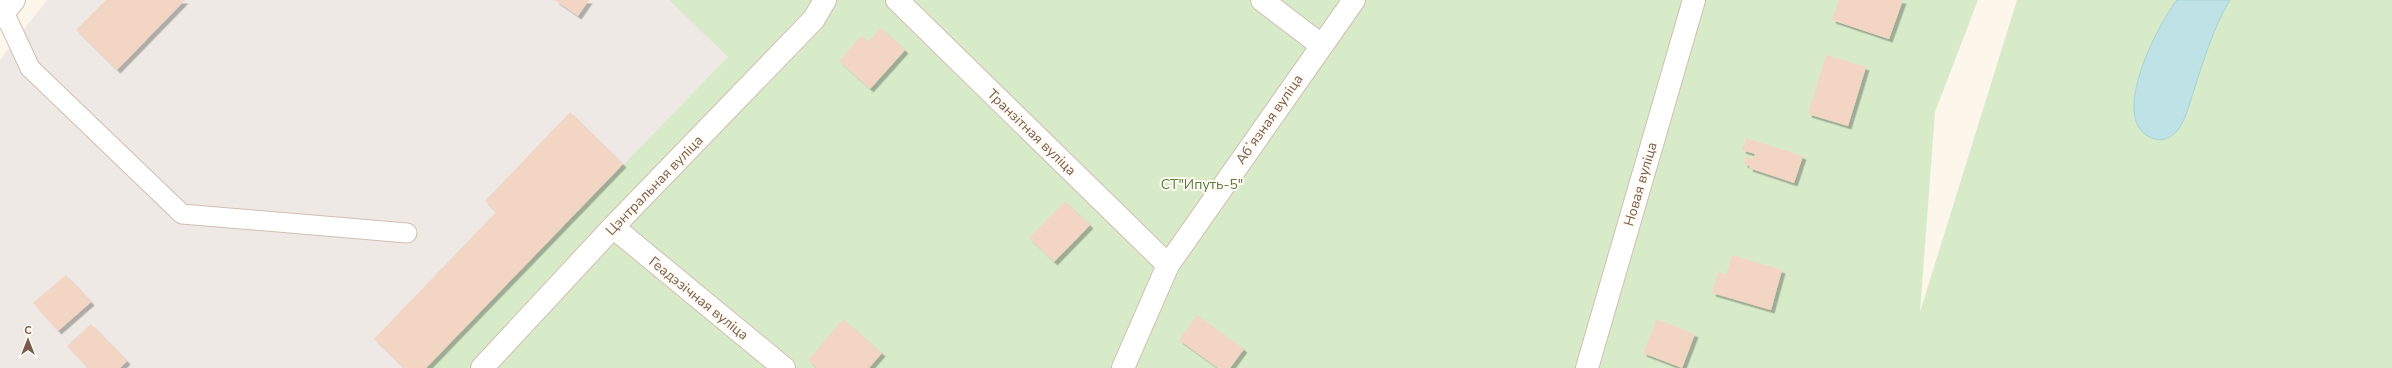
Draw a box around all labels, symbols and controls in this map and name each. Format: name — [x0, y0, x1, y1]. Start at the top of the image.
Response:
street label: Абʼязная вуліца — [1231, 71, 1308, 168]
street label: Транзітная вуліца — [983, 85, 1080, 180]
street label: Цэнтральная вуліца — [601, 131, 707, 240]
street label: Новая вуліца — [1619, 140, 1662, 228]
park label: СТ"Ипуть-5" — [1161, 175, 1243, 194]
street label: Геадэзічная вуліца — [645, 252, 752, 345]
north arrow — [8, 320, 48, 360]
text: С — [24, 323, 32, 338]

